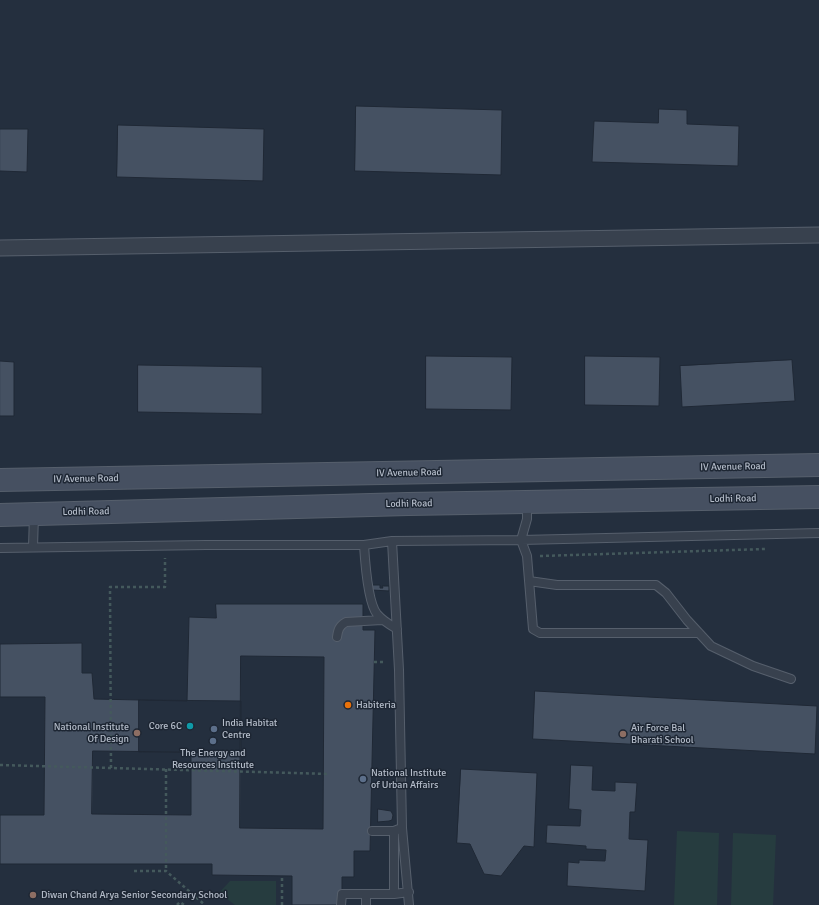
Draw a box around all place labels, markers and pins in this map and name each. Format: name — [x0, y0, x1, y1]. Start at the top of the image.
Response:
place label: Habiteria — [356, 699, 396, 711]
marker: Habiteria — [343, 700, 353, 710]
place label: India Habitat Centre — [222, 717, 277, 740]
place label: Core 6C — [149, 720, 182, 732]
place label: National Institute Of Design — [54, 721, 129, 744]
marker: Core 6C — [185, 721, 195, 731]
place label: Air Force Bal Bharati School — [631, 722, 694, 746]
marker: India Habitat Centre — [209, 724, 219, 734]
marker: National Institute Of Design — [132, 728, 142, 738]
marker: Air Force Bal Bharati School — [618, 729, 628, 739]
marker: The Energy and Resources Institute — [208, 736, 218, 746]
place label: The Energy and Resources Institute — [172, 747, 254, 770]
place label: National Institute of Urban Affairs — [371, 767, 446, 790]
marker: National Institute of Urban Affairs — [358, 774, 368, 784]
place label: Diwan Chand Arya Senior Secondary School — [41, 889, 227, 901]
marker: Diwan Chand Arya Senior Secondary School — [28, 890, 38, 900]

